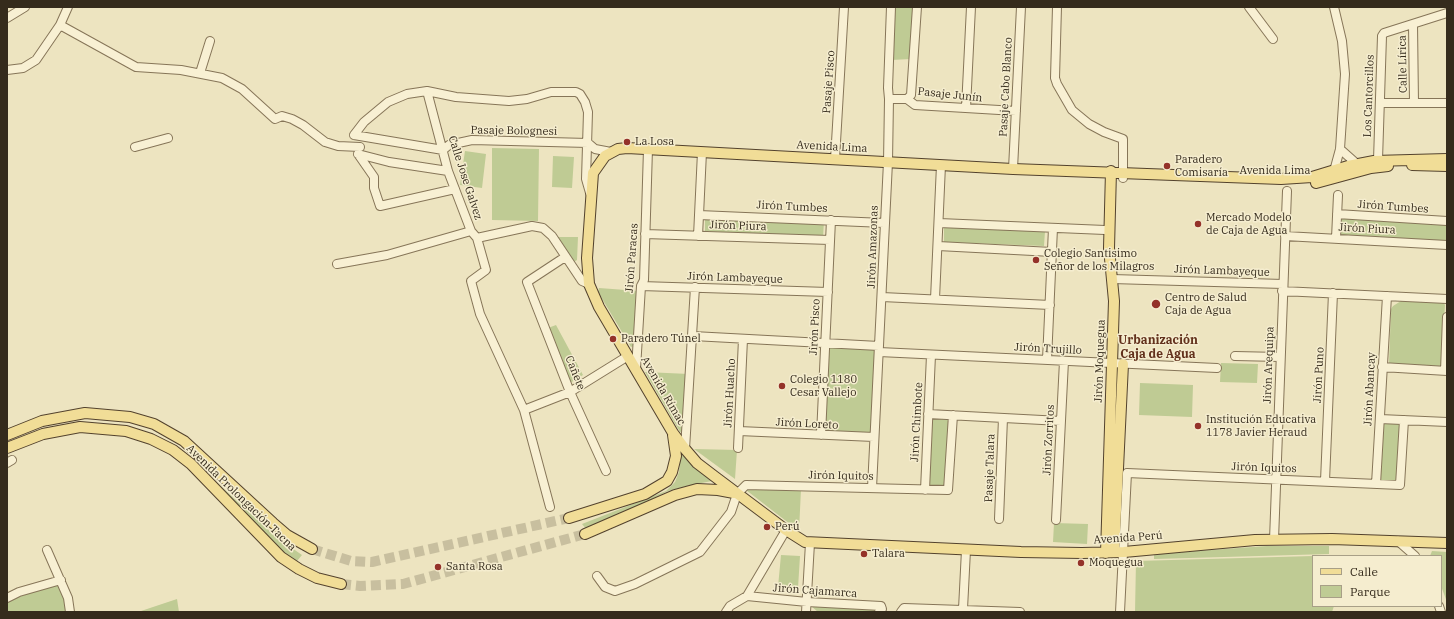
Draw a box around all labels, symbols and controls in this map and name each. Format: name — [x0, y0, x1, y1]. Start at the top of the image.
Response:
street label: Calle Lírica — [1396, 35, 1410, 93]
street label: Pasaje Cabo Blanco — [997, 37, 1015, 137]
street label: Pasaje Pisco — [820, 50, 838, 114]
street label: Los Cantorcillos — [1361, 54, 1377, 138]
street label: Pasaje Junín — [917, 85, 983, 105]
street label: Pasaje Bolognesi — [471, 124, 557, 138]
street label: Calle Jose Galvez — [445, 134, 485, 222]
place label: La Losa — [635, 135, 674, 149]
marker: La Losa — [622, 137, 632, 147]
street label: Avenida Lima — [796, 139, 868, 155]
place label: Paradero Comisaría — [1175, 153, 1228, 179]
marker: Paradero Comisaría — [1162, 161, 1172, 171]
street label: Avenida Lima — [1239, 164, 1311, 178]
street label: Jirón Tumbes — [1357, 198, 1429, 216]
street label: Jirón Tumbes — [756, 199, 828, 215]
street label: Jirón Amazonas — [865, 205, 881, 289]
place label: Mercado Modelo de Caja de Agua — [1206, 211, 1291, 237]
street label: Jirón Piura — [709, 218, 767, 234]
marker: Mercado Modelo de Caja de Agua — [1193, 219, 1203, 229]
street label: Jirón Piura — [1338, 221, 1396, 237]
street label: Jirón Paracas — [623, 223, 641, 293]
place label: Colegio Santisimo Señor de los Milagros — [1044, 247, 1154, 273]
marker: Colegio Santisimo Señor de los Milagros — [1031, 255, 1041, 265]
street label: Jirón Lambayeque — [1174, 263, 1270, 279]
street label: Jirón Lambayeque — [687, 270, 783, 286]
place label: Centro de Salud Caja de Agua — [1165, 291, 1247, 317]
street label: Jirón Pisco — [807, 298, 823, 356]
marker: Centro de Salud Caja de Agua — [1150, 298, 1162, 310]
street label: Jirón Moquegua — [1092, 319, 1108, 403]
street label: Jirón Arequipa — [1261, 326, 1277, 404]
place label: Paradero Túnel — [621, 332, 701, 346]
marker: Paradero Túnel — [608, 334, 618, 344]
district label: Urbanización Caja de Agua — [1118, 334, 1198, 362]
street label: Jirón Trujillo — [1014, 341, 1082, 357]
street label: Jirón Puno — [1311, 347, 1327, 403]
street label: Jirón Abancay — [1361, 352, 1379, 426]
street label: Cañete — [562, 354, 588, 392]
street label: Avenida Rímac — [638, 354, 688, 428]
street label: Jirón Huacho — [722, 358, 738, 428]
place label: Colegio 1180 Cesar Vallejo — [790, 373, 857, 399]
marker: Colegio 1180 Cesar Vallejo — [777, 381, 787, 391]
street label: Jirón Chimbote — [908, 382, 926, 462]
street label: Jirón Zorritos — [1041, 404, 1057, 476]
place label: Institución Educativa 1178 Javier Heraud — [1206, 413, 1316, 439]
street label: Jirón Loreto — [775, 416, 839, 432]
marker: Institución Educativa 1178 Javier Heraud — [1193, 421, 1203, 431]
street label: Pasaje Talara — [982, 433, 998, 503]
street label: Avenida Prolongación Tacna — [183, 442, 299, 554]
street label: Jirón Iquitos — [1231, 460, 1297, 476]
street label: Jirón Iquitos — [808, 469, 874, 483]
place label: Perú — [775, 520, 799, 534]
marker: Perú — [762, 522, 772, 532]
street label: Avenida Perú — [1093, 529, 1163, 547]
place label: Talara — [872, 547, 905, 561]
marker: Talara — [859, 549, 869, 559]
legend — [1312, 555, 1442, 607]
place label: Moquegua — [1089, 556, 1143, 570]
marker: Moquegua — [1076, 558, 1086, 568]
place label: Santa Rosa — [446, 560, 503, 574]
marker: Santa Rosa — [433, 562, 443, 572]
text: Calle — [1350, 564, 1378, 579]
street label: Jirón Cajamarca — [772, 581, 858, 601]
text: Parque — [1350, 584, 1390, 599]

